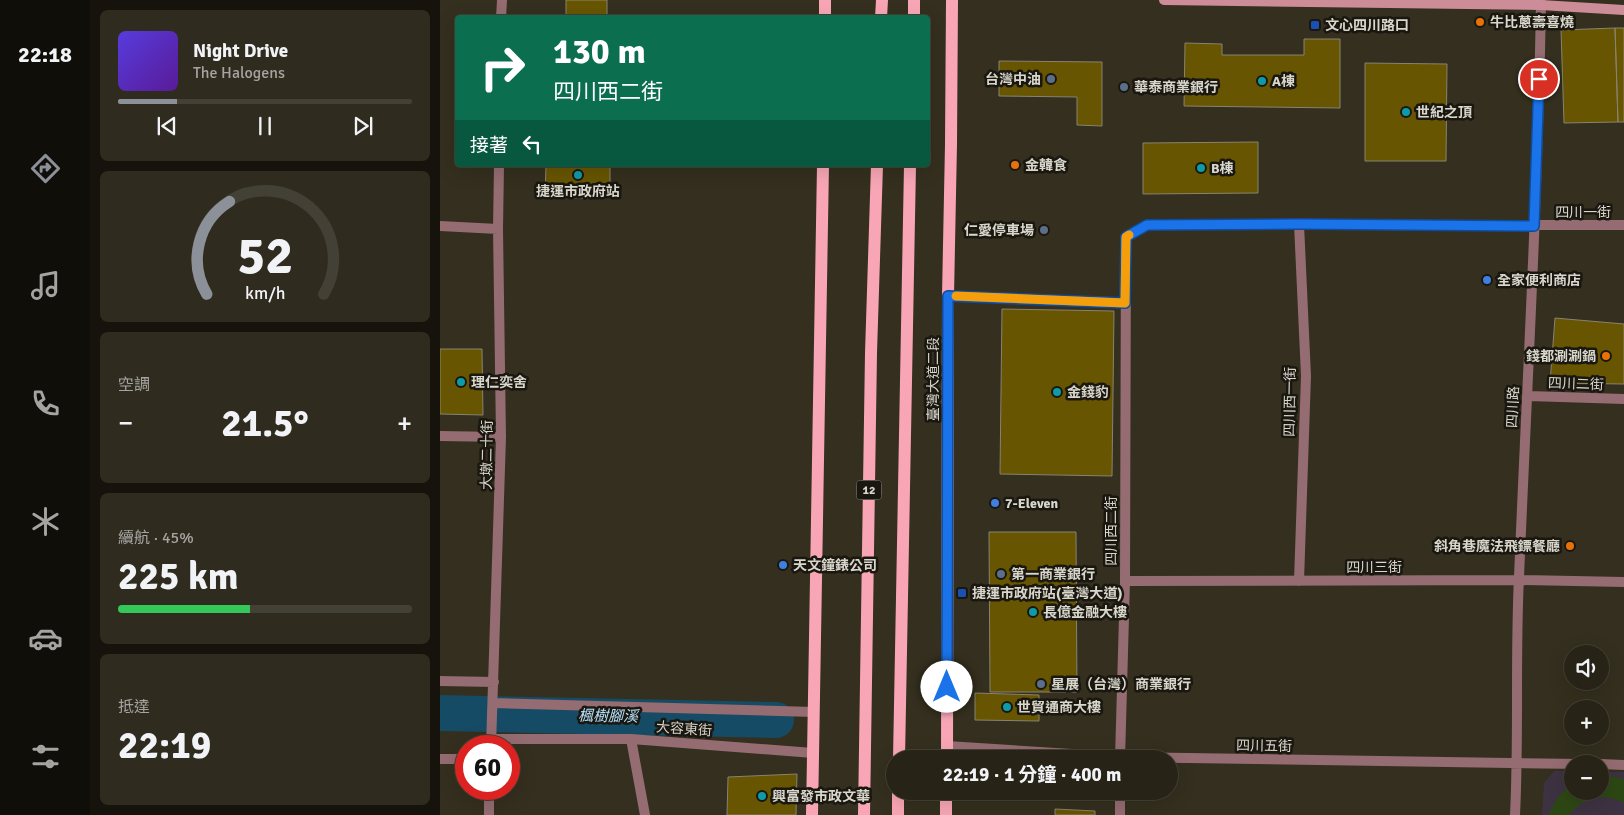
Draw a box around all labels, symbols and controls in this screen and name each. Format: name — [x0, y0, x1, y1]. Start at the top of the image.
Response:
place label: 牛比蔥壽喜燒 — [1490, 14, 1574, 31]
marker: 牛比蔥壽喜燒 — [1474, 16, 1486, 28]
place label: 文心四川路口 — [1325, 17, 1409, 34]
marker: 文心四川路口 — [1309, 19, 1321, 31]
text: 130 m — [553, 30, 646, 73]
icon: right — [470, 35, 535, 100]
text: Night Drive — [193, 39, 288, 63]
text: 22:18 — [18, 41, 72, 68]
pin — [1518, 58, 1560, 100]
text: The Halogens — [193, 63, 285, 83]
icon: arrive — [1525, 65, 1553, 93]
place label: 台灣中油 — [985, 71, 1041, 88]
marker: 台灣中油 — [1045, 73, 1057, 85]
place label: A棟 — [1272, 73, 1295, 90]
marker: A棟 — [1256, 75, 1268, 87]
text: 四川西二街 — [553, 78, 663, 105]
place label: 華泰商業銀行 — [1134, 79, 1218, 96]
marker: 華泰商業銀行 — [1118, 81, 1130, 93]
place label: 世紀之頂 — [1416, 104, 1472, 121]
marker: 世紀之頂 — [1400, 106, 1412, 118]
icon: previous — [153, 112, 181, 140]
icon: pause — [251, 112, 279, 140]
icon: next — [349, 112, 377, 140]
icon: left — [518, 130, 546, 158]
text: 接著 — [470, 134, 508, 158]
icon: directions — [28, 151, 63, 186]
place label: 金韓食 — [1025, 157, 1067, 174]
marker: 金韓食 — [1009, 159, 1021, 171]
place label: B棟 — [1211, 160, 1234, 177]
marker: B棟 — [1195, 162, 1207, 174]
marker: 捷運市政府站 — [572, 169, 584, 181]
place label: 捷運市政府站 — [536, 183, 620, 200]
street label: 四川一街 — [1555, 204, 1611, 221]
place label: 仁愛停車場 — [964, 222, 1034, 239]
text: 52 — [237, 224, 293, 288]
marker: 仁愛停車場 — [1038, 224, 1050, 236]
icon: music — [28, 268, 63, 303]
place label: 全家便利商店 — [1497, 272, 1581, 289]
marker: 全家便利商店 — [1481, 274, 1493, 286]
text: km/h — [245, 282, 285, 304]
street label: 臺灣大道二段 — [925, 337, 942, 421]
place label: 錢都涮涮鍋 — [1526, 348, 1596, 365]
marker: 錢都涮涮鍋 — [1600, 350, 1612, 362]
street label: 四川西一街 — [1281, 367, 1299, 437]
place label: 理仁奕舍 — [471, 374, 527, 391]
text: 空調 — [118, 375, 150, 395]
street label: 四川二街 — [1548, 375, 1604, 393]
marker: 理仁奕舍 — [455, 376, 467, 388]
place label: 金錢豹 — [1067, 384, 1109, 401]
icon: phone — [28, 386, 63, 421]
marker: 金錢豹 — [1051, 386, 1063, 398]
street label: 四川路 — [1503, 386, 1523, 428]
text: 21.5° — [221, 400, 309, 447]
text: − — [118, 406, 133, 440]
text: + — [397, 406, 412, 440]
street label: 大墩二十街 — [478, 420, 496, 490]
road number: 12 — [856, 480, 882, 500]
place label: 7-Eleven — [1005, 495, 1058, 512]
street label: 四川西二街 — [1103, 496, 1120, 566]
marker: 7-Eleven — [989, 497, 1001, 509]
icon: climate — [28, 504, 63, 539]
text: 續航 · 45% — [118, 528, 194, 548]
place label: 斜角巷魔法飛鏢餐廳 — [1434, 538, 1560, 555]
marker: 斜角巷魔法飛鏢餐廳 — [1564, 540, 1576, 552]
text: 225 km — [118, 553, 239, 600]
place label: 天文鐘錶公司 — [793, 557, 877, 574]
marker: 天文鐘錶公司 — [777, 559, 789, 571]
street label: 四川三街 — [1346, 559, 1402, 576]
place label: 第一商業銀行 — [1011, 566, 1095, 583]
marker: 第一商業銀行 — [995, 568, 1007, 580]
place label: 捷運市政府站(臺灣大道) — [972, 585, 1123, 602]
marker: 捷運市政府站(臺灣大道) — [956, 587, 968, 599]
place label: 長億金融大樓 — [1043, 604, 1127, 621]
marker: 長億金融大樓 — [1027, 606, 1039, 618]
icon: car — [28, 621, 63, 656]
map controls — [1564, 645, 1609, 800]
button: sound — [1564, 645, 1609, 690]
position arrow — [920, 660, 972, 712]
place label: 星展（台灣）商業銀行 — [1051, 676, 1191, 693]
marker: 星展（台灣）商業銀行 — [1035, 678, 1047, 690]
text: 抵達 — [118, 697, 150, 717]
place label: 世貿通商大樓 — [1017, 699, 1101, 716]
button: + — [1564, 700, 1609, 745]
marker: 世貿通商大樓 — [1001, 701, 1013, 713]
water label: 楓樹腳溪 — [578, 706, 640, 726]
street label: 大容東街 — [655, 719, 713, 739]
text: 22:19 — [118, 722, 211, 769]
speed limit sign: 60 — [455, 735, 520, 800]
street label: 四川五街 — [1236, 737, 1292, 755]
icon: filters — [28, 739, 63, 774]
button: − — [1564, 755, 1609, 800]
text: 22:19 · 1 分鐘 · 400 m — [943, 763, 1121, 787]
place label: 興富發市政文華 — [772, 788, 870, 805]
marker: 興富發市政文華 — [756, 790, 768, 802]

